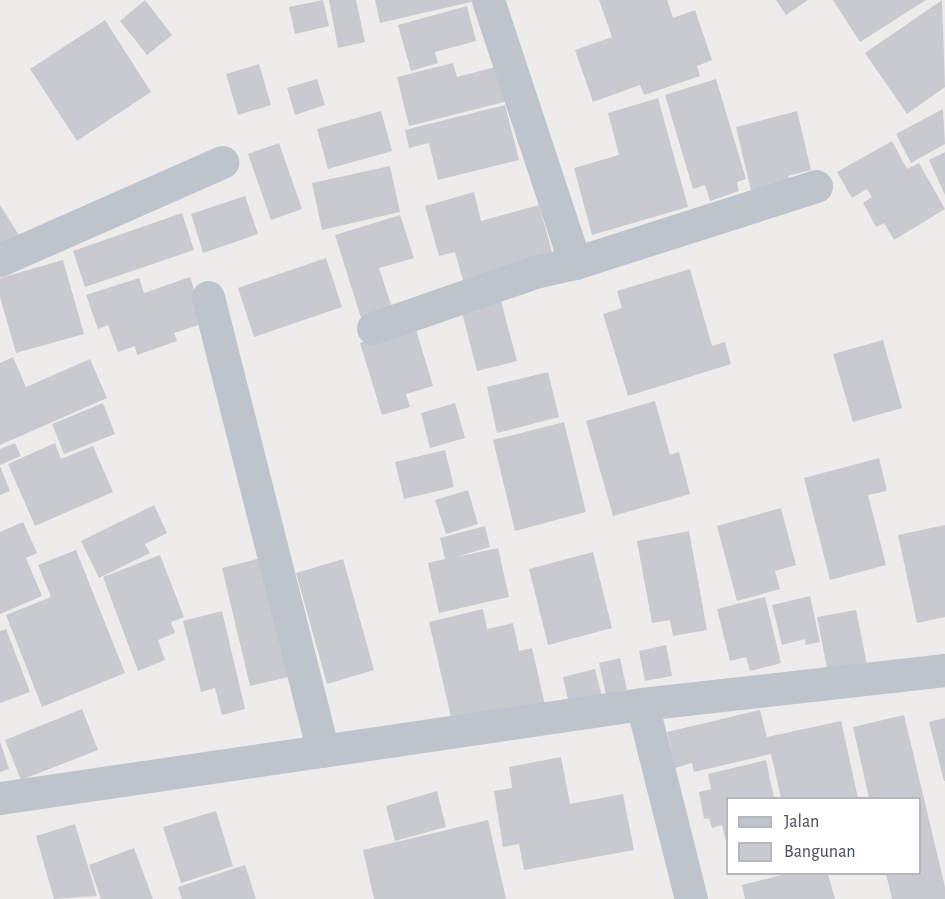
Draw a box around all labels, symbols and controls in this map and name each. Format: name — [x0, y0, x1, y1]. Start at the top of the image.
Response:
legend — [726, 797, 921, 875]
text: Jalan — [784, 813, 819, 831]
text: Bangunan — [784, 843, 856, 861]

